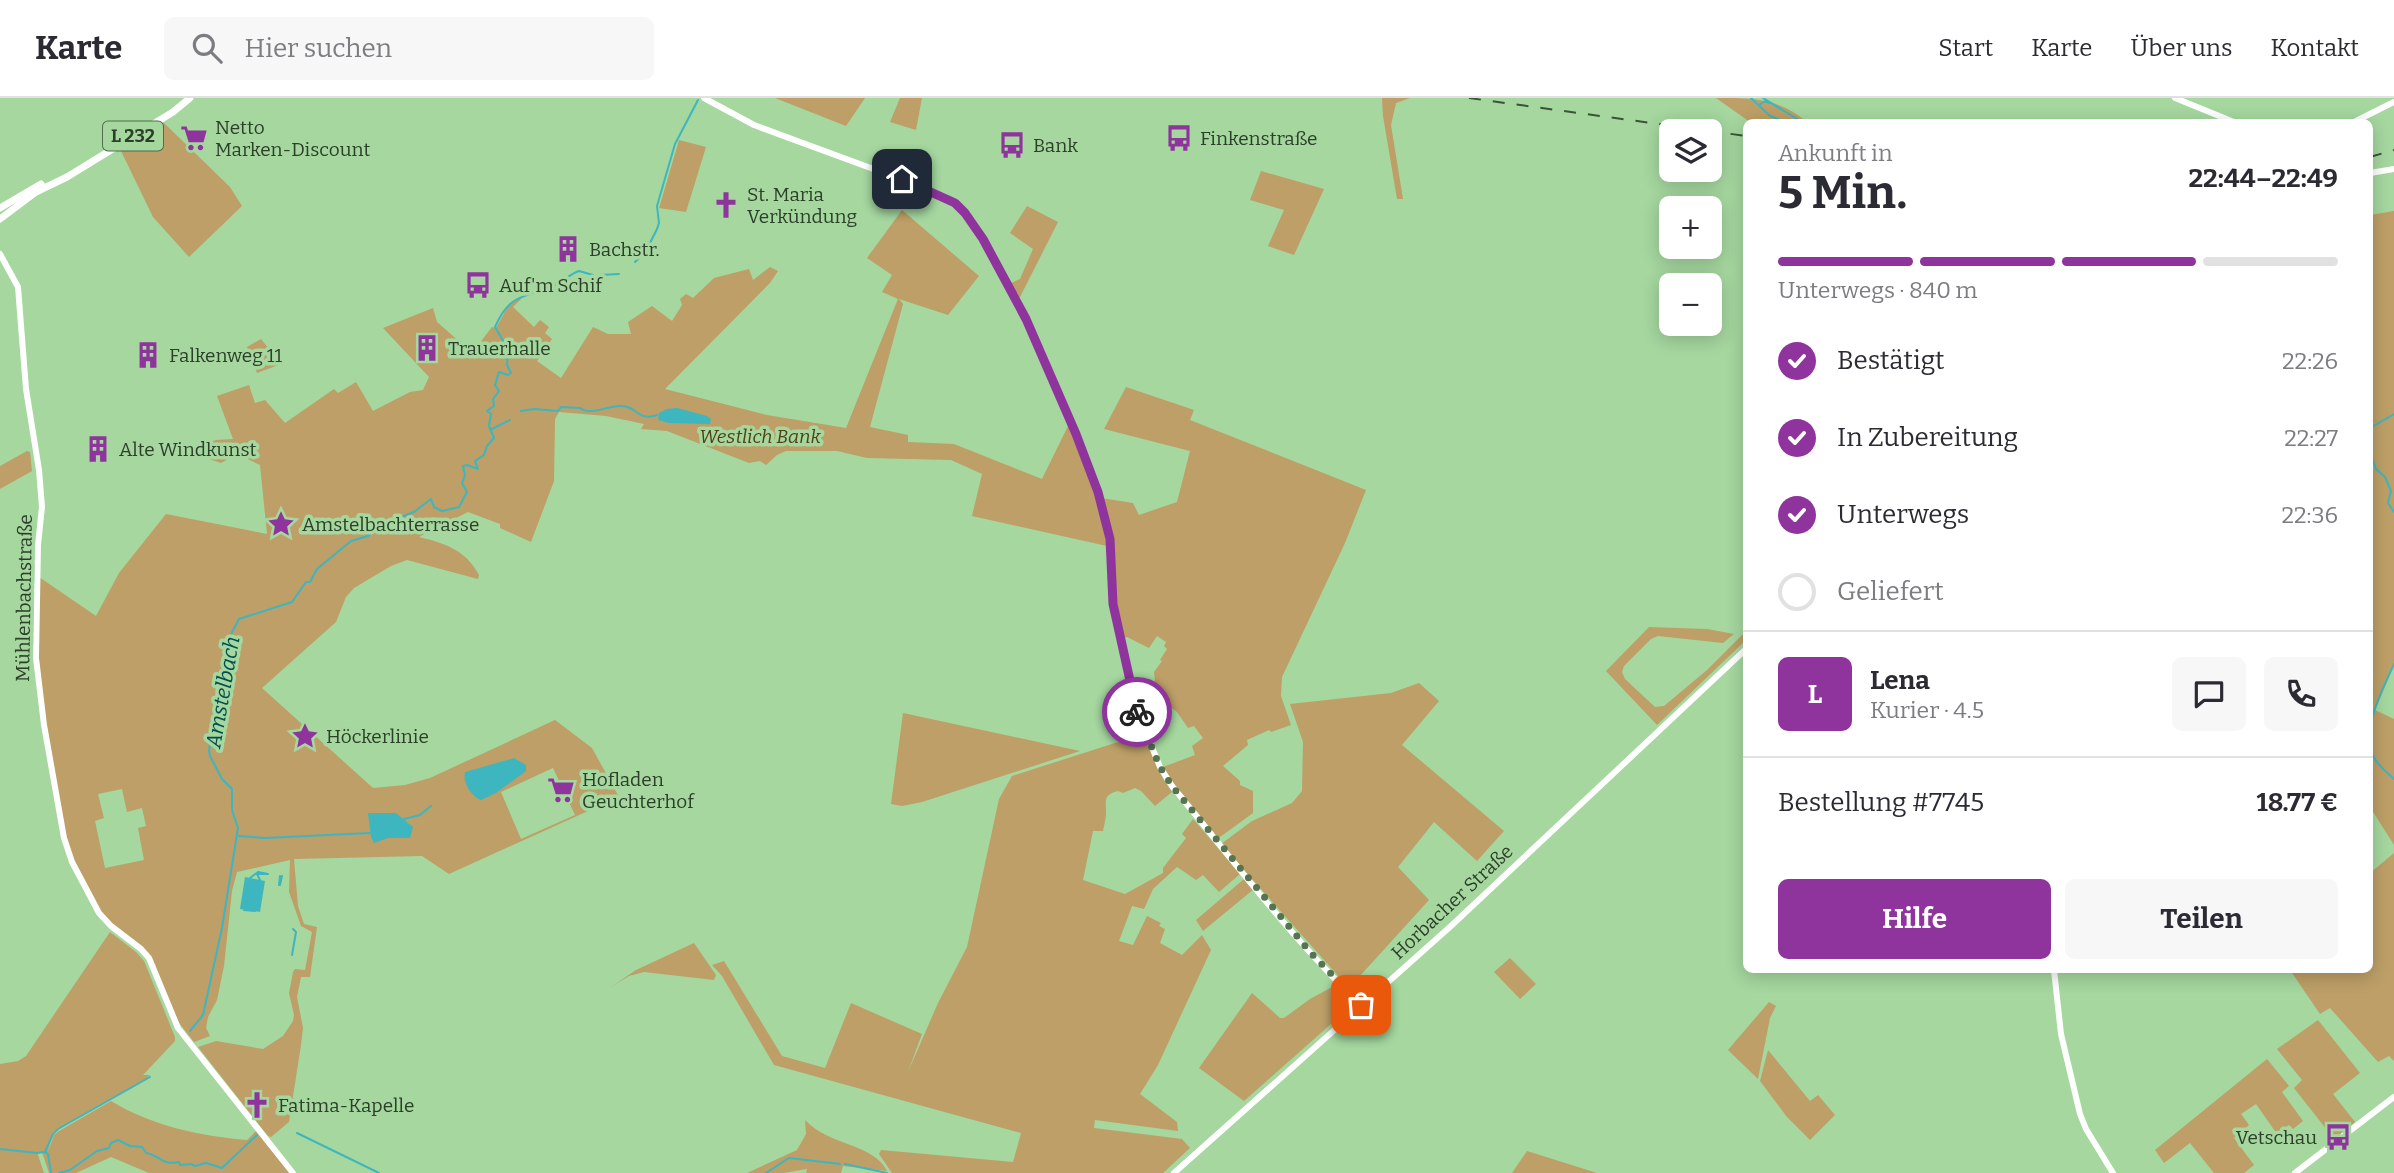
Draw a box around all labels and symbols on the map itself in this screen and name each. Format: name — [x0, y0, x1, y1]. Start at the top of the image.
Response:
place label: Netto Marken-Discount — [215, 116, 370, 161]
road number: L 232 — [103, 122, 163, 150]
supermarket icon: Netto Marken-Discount — [179, 123, 209, 153]
bus stop icon: Finkenstraße — [1164, 123, 1194, 153]
place label: Finkenstraße — [1200, 127, 1317, 150]
bus stop icon: Bank — [997, 130, 1027, 160]
place label: Bank — [1033, 134, 1078, 157]
pin — [872, 149, 932, 209]
place label: St. Maria Verkündung — [747, 183, 858, 228]
church icon: St. Maria Verkündung — [711, 190, 741, 220]
building icon: Bachstr. — [553, 234, 583, 264]
place label: Bachstr. — [589, 238, 660, 261]
bus stop icon: Auf'm Schif — [463, 270, 493, 300]
place label: Auf'm Schif — [499, 274, 603, 297]
building icon: Trauerhalle — [412, 333, 442, 363]
place label: Trauerhalle — [448, 337, 551, 360]
building icon: Falkenweg 11 — [133, 340, 163, 370]
place label: Falkenweg 11 — [169, 344, 282, 367]
park label: Westlich Bank — [699, 425, 822, 448]
building icon: Alte Windkunst — [83, 434, 113, 464]
place label: Alte Windkunst — [119, 438, 256, 461]
place icon: Amstelbachterrasse — [266, 509, 296, 539]
place label: Amstelbachterrasse — [302, 513, 479, 536]
street label: Mühlenbachstraße — [11, 514, 37, 682]
water label: Amstelbach — [200, 634, 246, 751]
courier — [1102, 677, 1172, 747]
place icon: Höckerlinie — [290, 721, 320, 751]
place label: Höckerlinie — [326, 725, 429, 748]
place label: Hofladen Geuchterhof — [582, 768, 695, 813]
supermarket icon: Hofladen Geuchterhof — [546, 775, 576, 805]
street label: Horbacher Straße — [1386, 840, 1518, 964]
pin — [1331, 975, 1391, 1035]
church icon: Fatima-Kapelle — [242, 1090, 272, 1120]
place label: Fatima-Kapelle — [278, 1094, 414, 1117]
bus stop icon: Vetschau — [2323, 1122, 2353, 1152]
place label: Vetschau — [2236, 1126, 2317, 1149]

